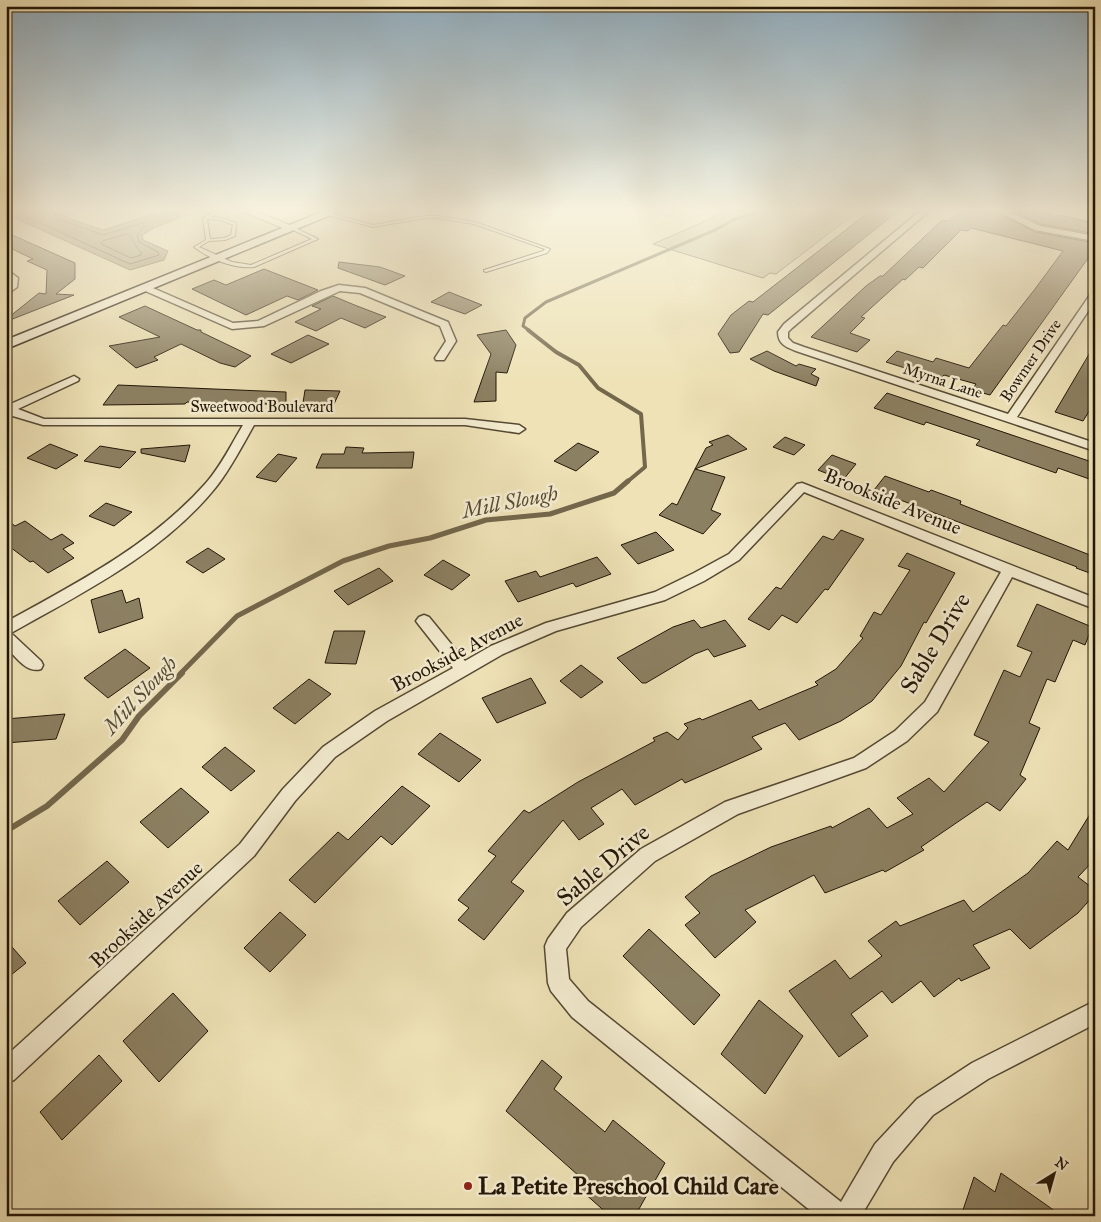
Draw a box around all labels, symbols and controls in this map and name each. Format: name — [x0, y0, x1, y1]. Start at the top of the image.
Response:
street label: Bowmer Drive — [996, 315, 1065, 405]
street label: Myrna Lane — [901, 359, 985, 402]
street label: Sweetwood Boulevard — [190, 397, 334, 416]
street label: Brookside Avenue — [821, 463, 965, 539]
water label: Mill Slough — [458, 480, 560, 524]
street label: Sable Drive — [893, 587, 977, 699]
street label: Brookside Avenue — [387, 607, 527, 697]
water label: Mill Slough — [96, 651, 183, 741]
street label: Sable Drive — [550, 817, 656, 913]
street label: Brookside Avenue — [85, 856, 207, 972]
north arrow — [1028, 1150, 1078, 1200]
text: N — [1052, 1154, 1071, 1174]
place label: La Petite Preschool Child Care — [478, 1171, 779, 1201]
marker: La Petite Preschool Child Care — [462, 1180, 474, 1192]

